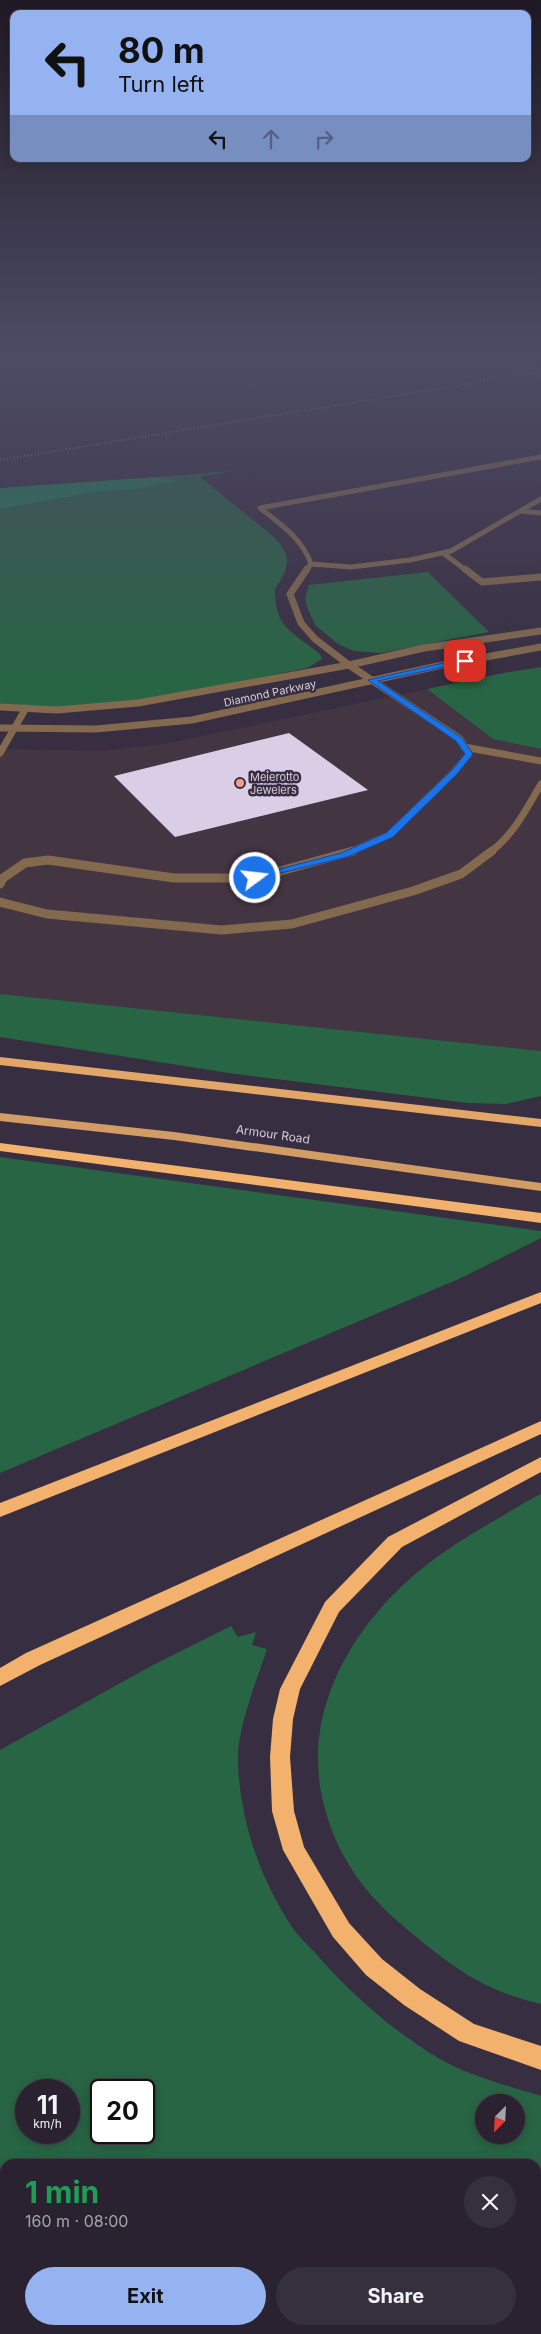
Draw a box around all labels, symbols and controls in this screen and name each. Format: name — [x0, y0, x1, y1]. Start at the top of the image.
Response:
text: 80 m — [118, 29, 205, 71]
icon: left — [35, 30, 100, 95]
text: Turn left — [118, 71, 204, 97]
icon: left — [204, 125, 232, 153]
icon: ahead — [257, 125, 285, 153]
icon: right — [310, 125, 338, 153]
pin — [444, 640, 486, 682]
icon: arrive — [451, 647, 479, 675]
street label: Diamond Parkway — [223, 676, 317, 710]
place label: Meierotto Jewelers — [250, 770, 300, 797]
marker: Meierotto Jewelers — [234, 777, 246, 789]
position arrow — [228, 851, 280, 903]
street label: Armour Road — [235, 1121, 311, 1147]
speed limit sign: 20 — [90, 2079, 155, 2144]
text: 11 — [37, 2090, 58, 2120]
north arrow — [475, 2094, 525, 2144]
map controls — [475, 2094, 525, 2144]
text: km/h — [33, 2116, 62, 2131]
text: 1 min — [25, 2174, 99, 2210]
button: close — [464, 2176, 516, 2228]
text: 160 m · 08:00 — [25, 2211, 128, 2231]
button: Exit — [25, 2267, 266, 2325]
button: Share — [276, 2267, 516, 2325]

